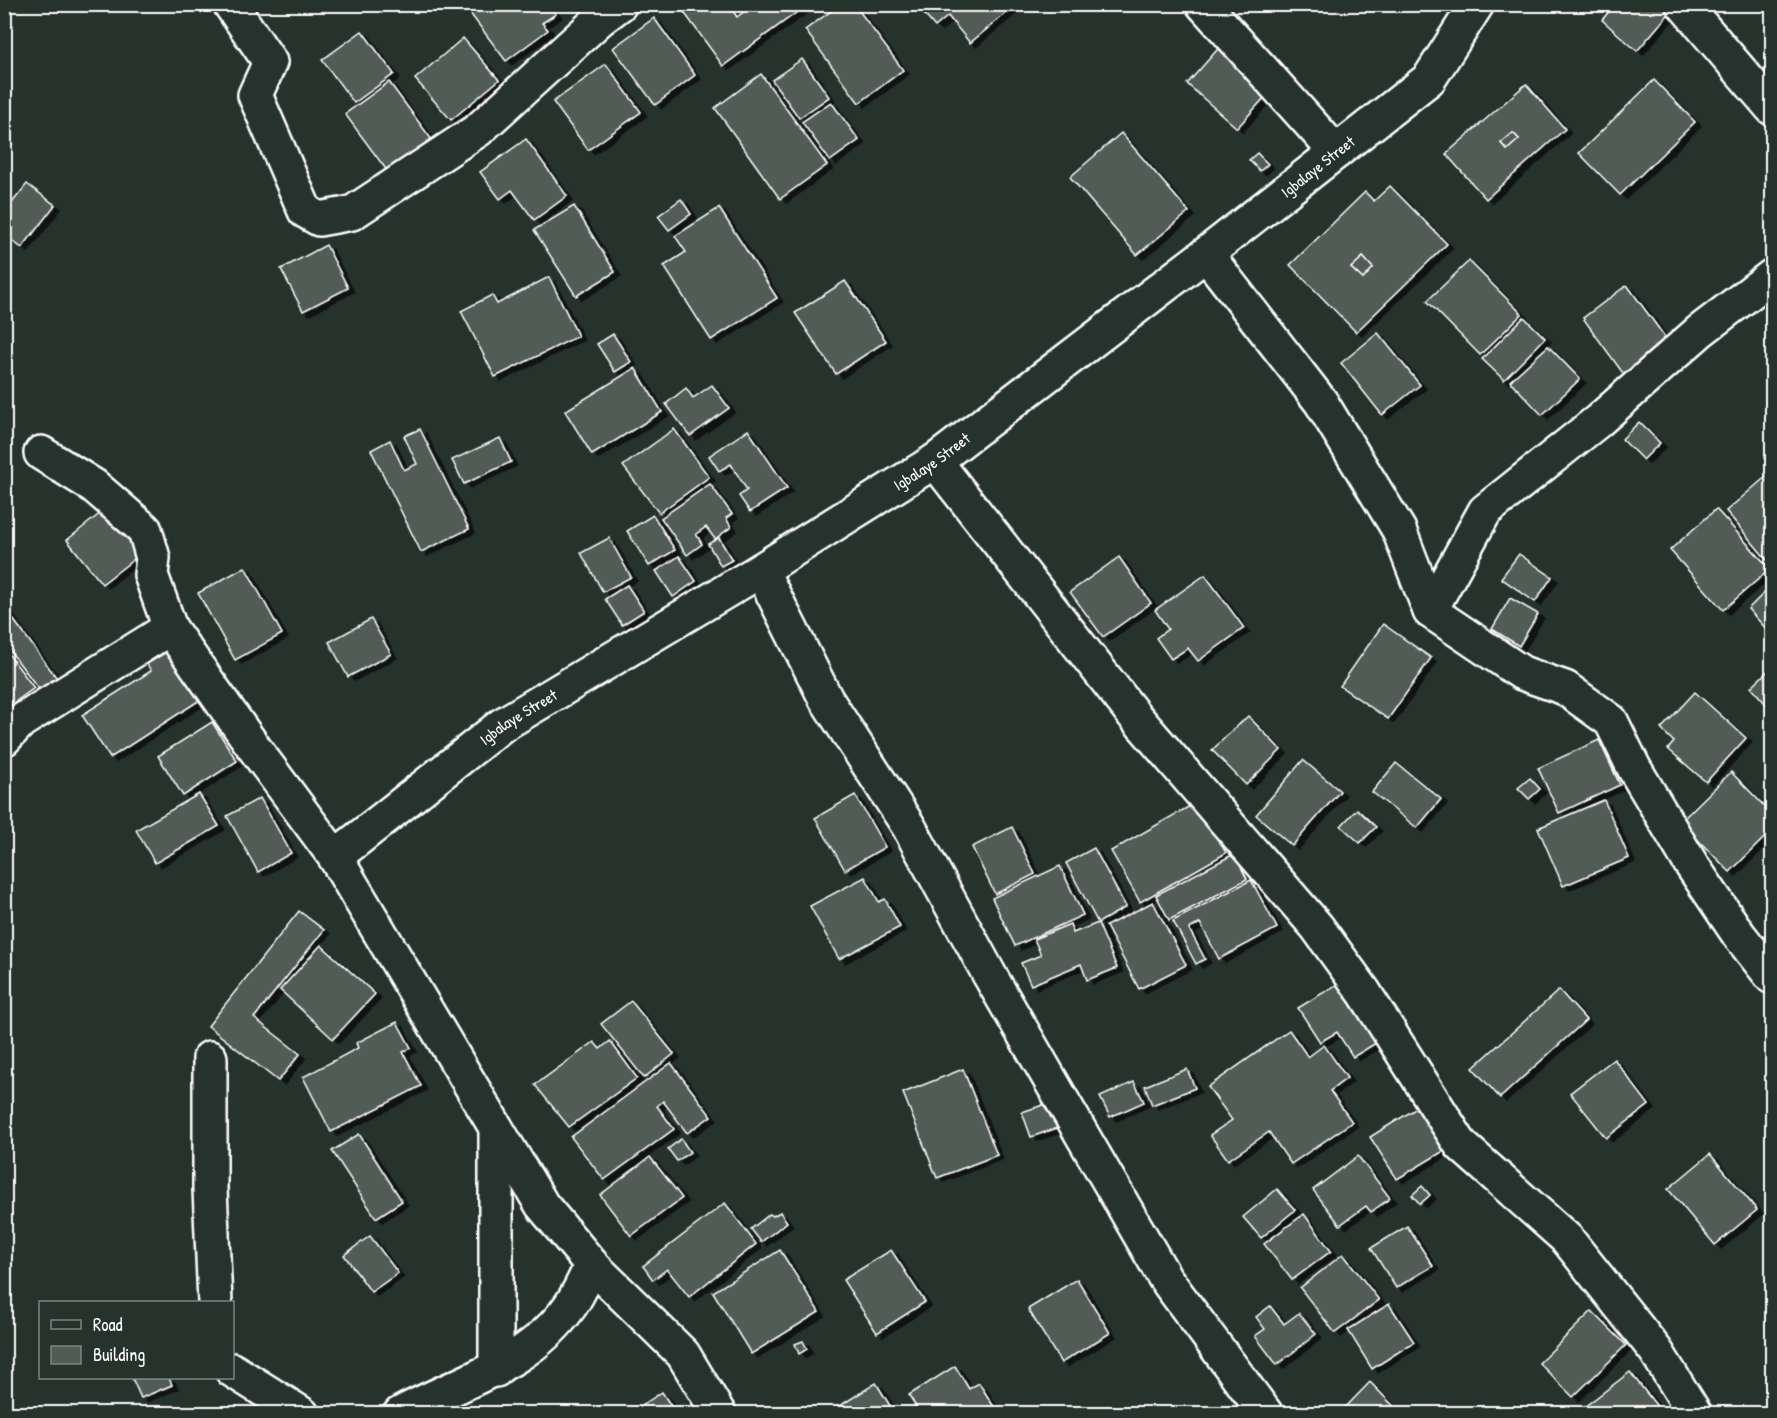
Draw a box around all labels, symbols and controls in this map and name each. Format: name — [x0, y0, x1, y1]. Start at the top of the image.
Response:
street label: Igbalaye Street — [1276, 130, 1360, 202]
street label: Igbalaye Street — [889, 427, 975, 495]
street label: Igbalaye Street — [475, 683, 562, 750]
legend — [39, 1301, 234, 1379]
text: Road — [93, 1312, 123, 1337]
text: Building — [93, 1342, 145, 1367]

